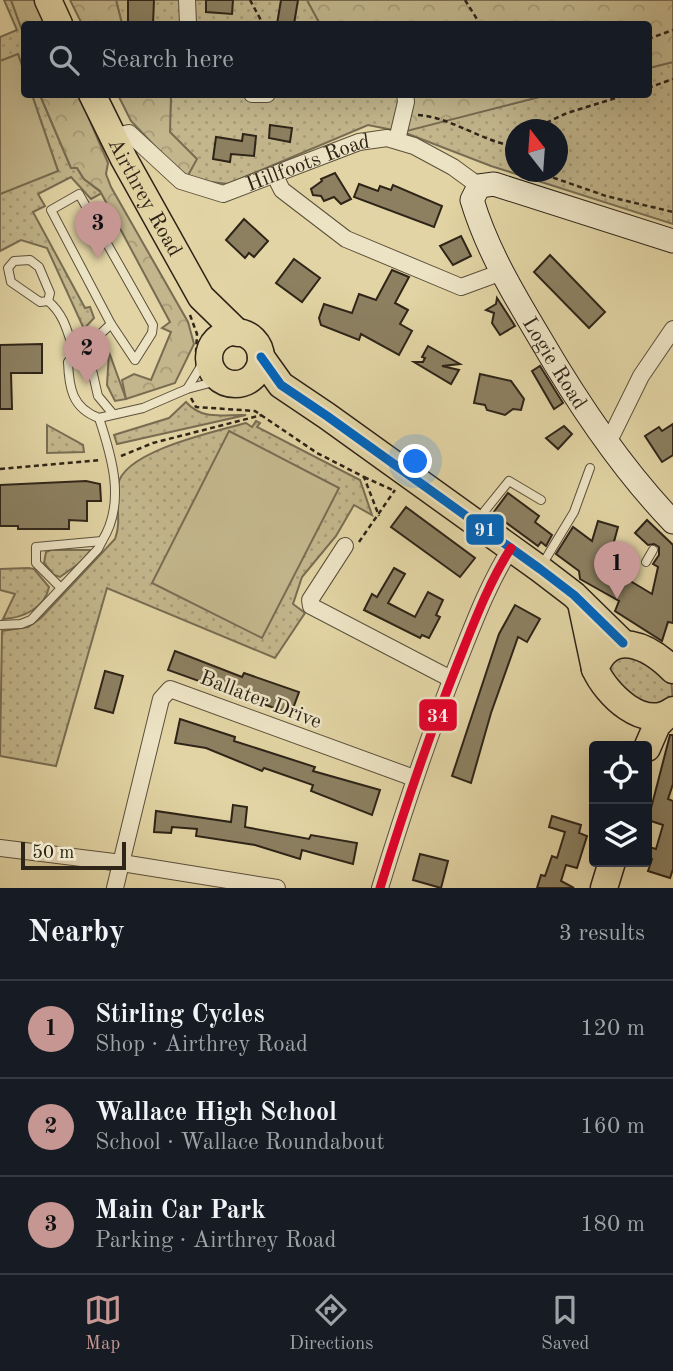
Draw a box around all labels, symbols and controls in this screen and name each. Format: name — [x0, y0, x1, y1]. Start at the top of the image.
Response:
search box — [21, 21, 652, 98]
icon: search — [45, 41, 83, 79]
text: Search here — [101, 47, 234, 73]
north arrow — [505, 119, 568, 182]
street label: Hillfoots Road — [244, 132, 371, 196]
street label: Airthrey Road — [103, 135, 185, 260]
pin: 3 — [75, 201, 121, 259]
street label: Logie Road — [518, 314, 590, 414]
pin: 2 — [64, 326, 110, 384]
your location — [398, 444, 432, 478]
line badge: 91 — [465, 513, 505, 546]
text: 91 — [474, 522, 496, 541]
pin: 1 — [594, 541, 640, 599]
street label: Ballater Drive — [197, 668, 324, 733]
line badge: 34 — [418, 698, 458, 732]
text: 34 — [427, 708, 449, 727]
map controls — [589, 741, 652, 867]
button: locate — [589, 741, 652, 804]
button: layers — [589, 804, 652, 867]
scale bar — [21, 839, 126, 871]
text: 50 m — [32, 844, 74, 863]
text: Nearby — [28, 918, 125, 948]
text: 3 results — [559, 922, 645, 945]
text: Stirling Cycles — [95, 1002, 265, 1028]
text: 1 — [44, 1017, 58, 1040]
text: 120 m — [580, 1017, 645, 1040]
text: Shop · Airthrey Road — [95, 1033, 308, 1056]
text: Wallace High School — [95, 1100, 337, 1126]
text: 2 — [44, 1115, 58, 1138]
text: 160 m — [580, 1115, 645, 1138]
text: School · Wallace Roundabout — [95, 1131, 385, 1154]
text: Main Car Park — [95, 1198, 266, 1224]
text: 3 — [44, 1213, 58, 1236]
text: 180 m — [580, 1213, 645, 1236]
text: Parking · Airthrey Road — [95, 1229, 336, 1252]
tab: Map — [84, 1291, 122, 1356]
tab: Directions — [289, 1291, 374, 1356]
tab: Saved — [541, 1291, 589, 1356]

